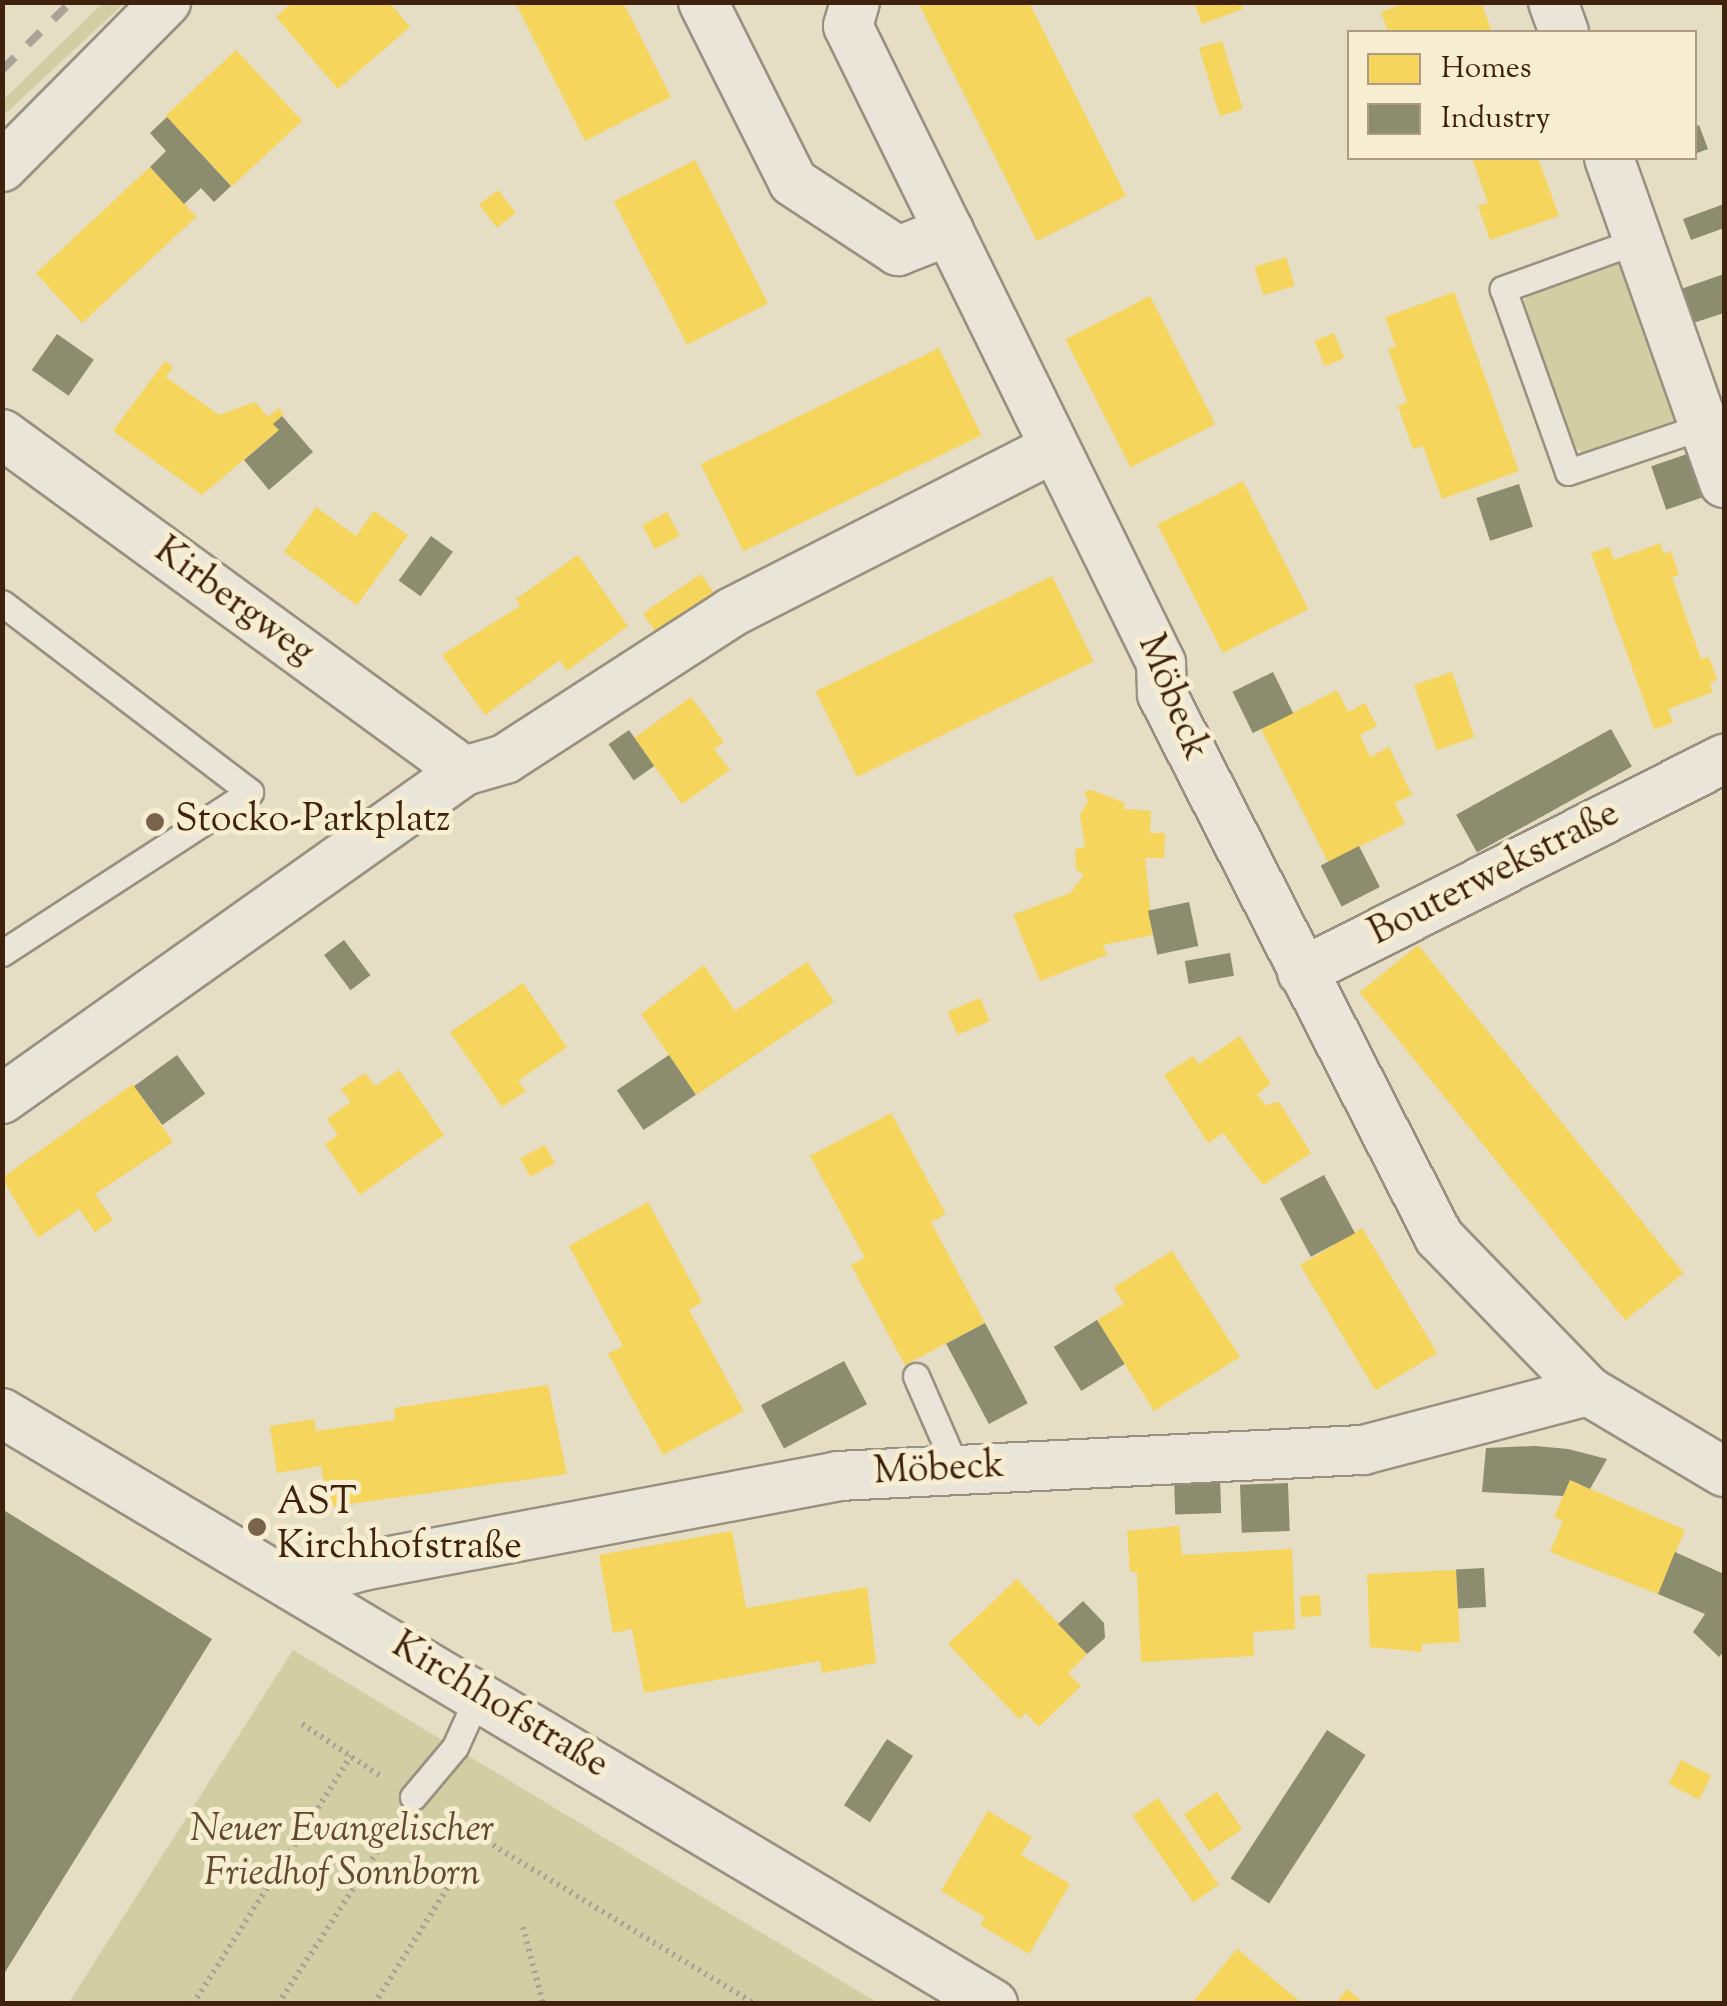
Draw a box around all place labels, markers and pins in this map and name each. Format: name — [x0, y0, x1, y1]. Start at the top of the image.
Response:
place label: Stocko-Parkplatz — [175, 799, 450, 845]
marker: Stocko-Parkplatz — [144, 811, 166, 833]
place label: AST Kirchhofstraße — [277, 1482, 522, 1572]
marker: AST Kirchhofstraße — [246, 1516, 268, 1538]

